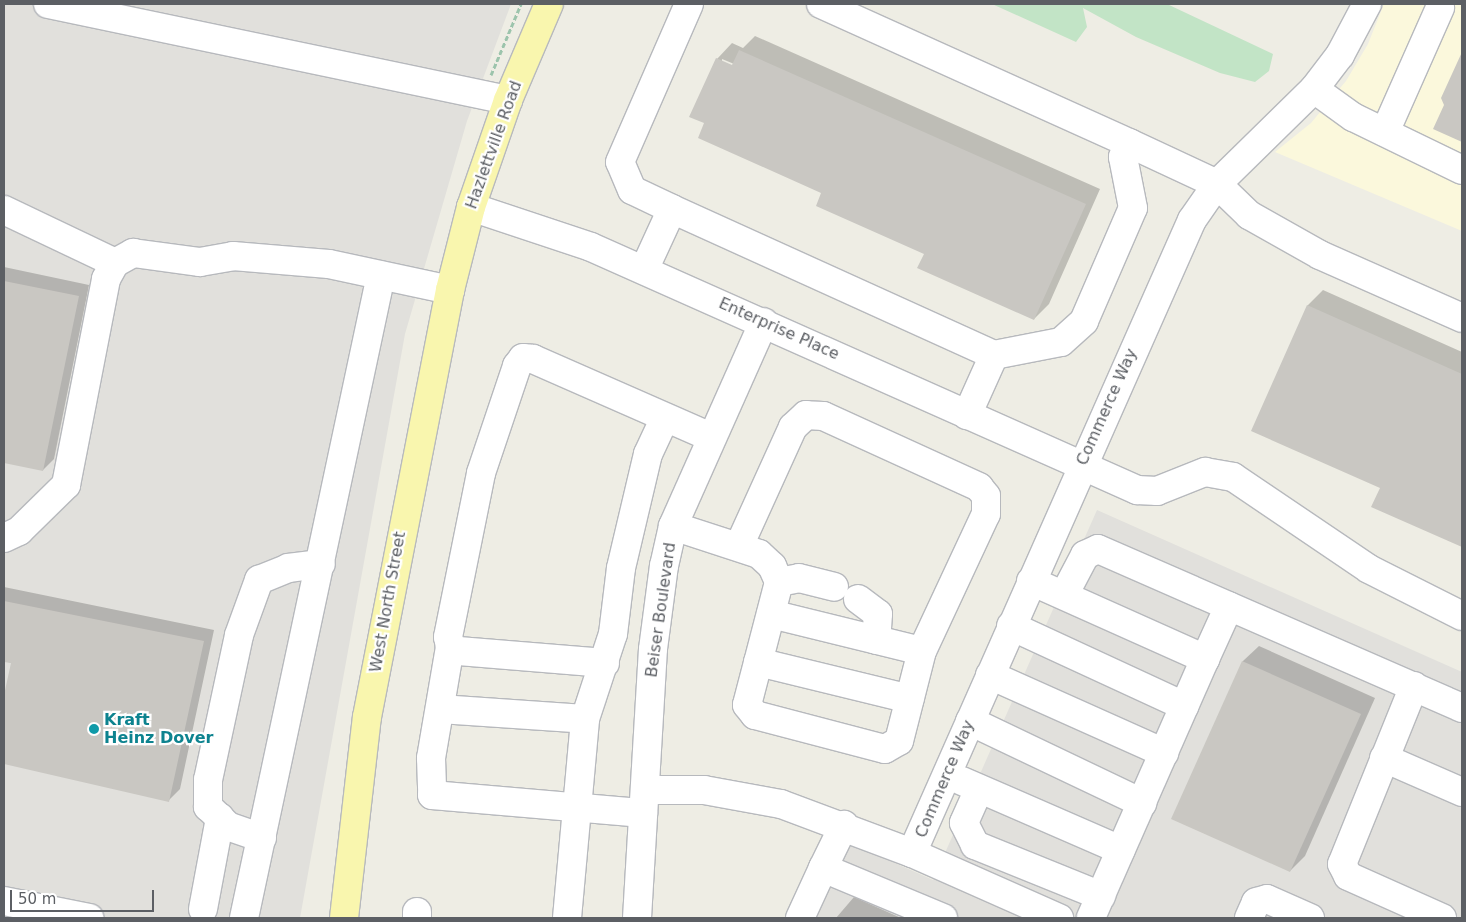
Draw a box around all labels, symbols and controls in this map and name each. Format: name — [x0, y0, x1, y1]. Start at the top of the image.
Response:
street label: Hazlettville Road — [462, 78, 526, 212]
street label: Enterprise Place — [716, 294, 842, 364]
street label: Commerce Way — [1073, 346, 1141, 468]
street label: West North Street — [366, 530, 410, 674]
street label: Beiser Boulevard — [642, 541, 680, 679]
place label: Kraft Heinz Dover — [104, 710, 213, 748]
street label: Commerce Way — [912, 717, 978, 841]
marker: Kraft Heinz Dover — [88, 723, 100, 735]
scale bar — [12, 880, 156, 912]
text: 50 m — [18, 890, 56, 908]

